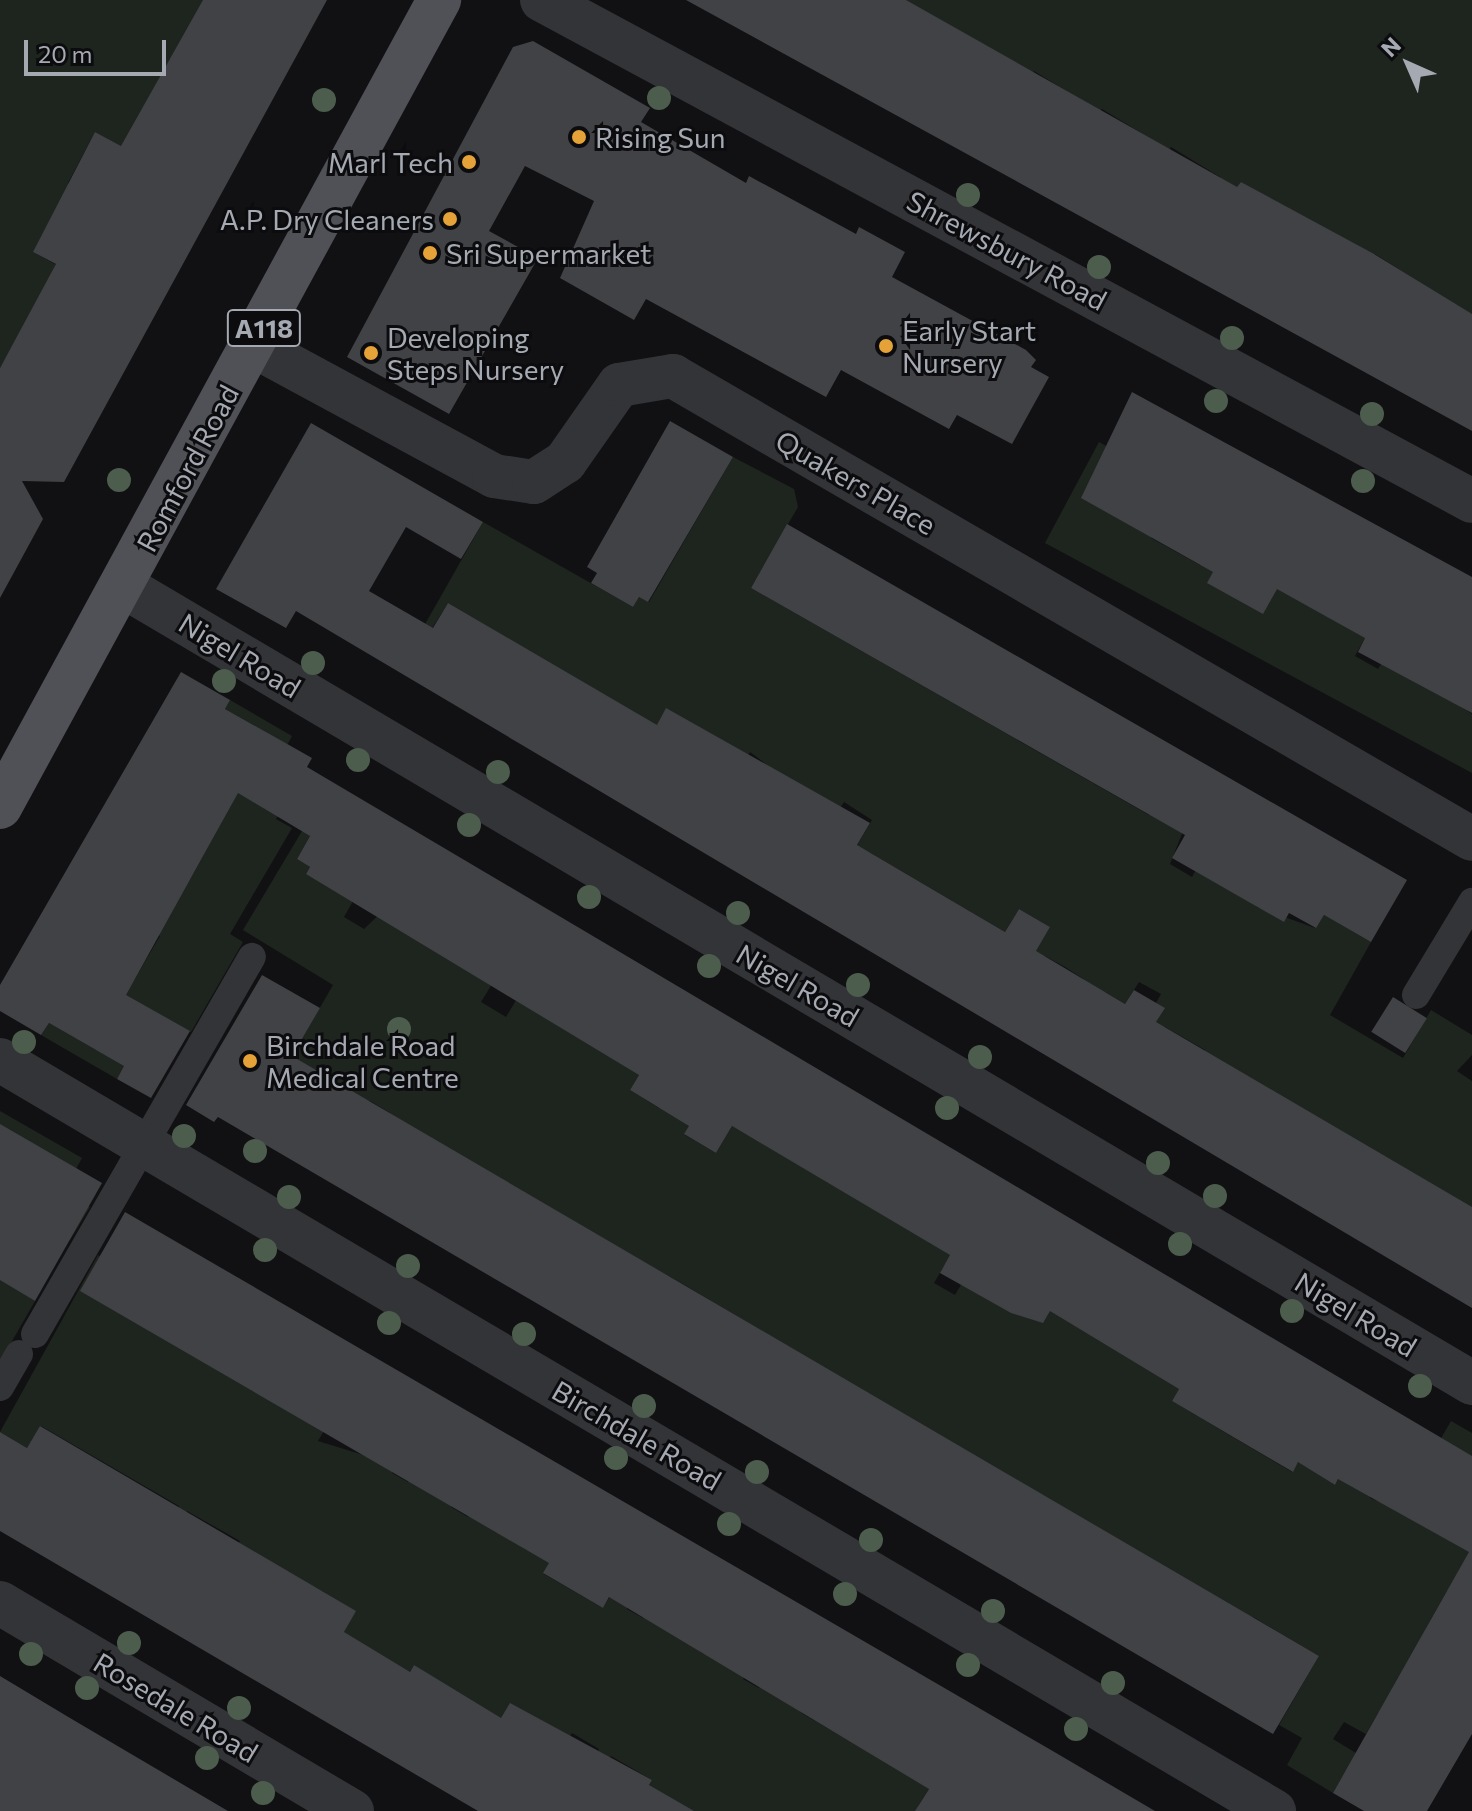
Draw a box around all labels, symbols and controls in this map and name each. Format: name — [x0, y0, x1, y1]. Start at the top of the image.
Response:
scale bar — [28, 24, 170, 74]
north arrow — [1368, 24, 1448, 104]
text: N — [1375, 31, 1406, 62]
text: 20 m — [38, 39, 92, 68]
place label: Rising Sun — [595, 120, 726, 154]
marker: Rising Sun — [570, 128, 588, 146]
place label: Marl Tech — [328, 145, 453, 179]
marker: Marl Tech — [460, 153, 478, 171]
street label: Shrewsbury Road — [901, 183, 1113, 317]
place label: A.P. Dry Cleaners — [220, 202, 434, 236]
marker: A.P. Dry Cleaners — [441, 210, 459, 228]
place label: Sri Supermarket — [446, 236, 652, 270]
marker: Sri Supermarket — [421, 244, 439, 262]
road number: A118 — [226, 306, 302, 350]
place label: Early Start Nursery — [902, 313, 1036, 379]
place label: Developing Steps Nursery — [387, 320, 564, 386]
marker: Early Start Nursery — [877, 337, 895, 355]
marker: Developing Steps Nursery — [362, 344, 380, 362]
street label: Romford Road — [129, 379, 245, 557]
street label: Quakers Place — [770, 423, 942, 541]
street label: Nigel Road — [173, 606, 307, 704]
street label: Nigel Road — [731, 936, 865, 1034]
place label: Birchdale Road Medical Centre — [266, 1028, 459, 1094]
marker: Birchdale Road Medical Centre — [241, 1052, 259, 1070]
street label: Nigel Road — [1289, 1265, 1423, 1363]
street label: Birchdale Road — [547, 1373, 727, 1497]
street label: Rosedale Road — [88, 1645, 264, 1769]

